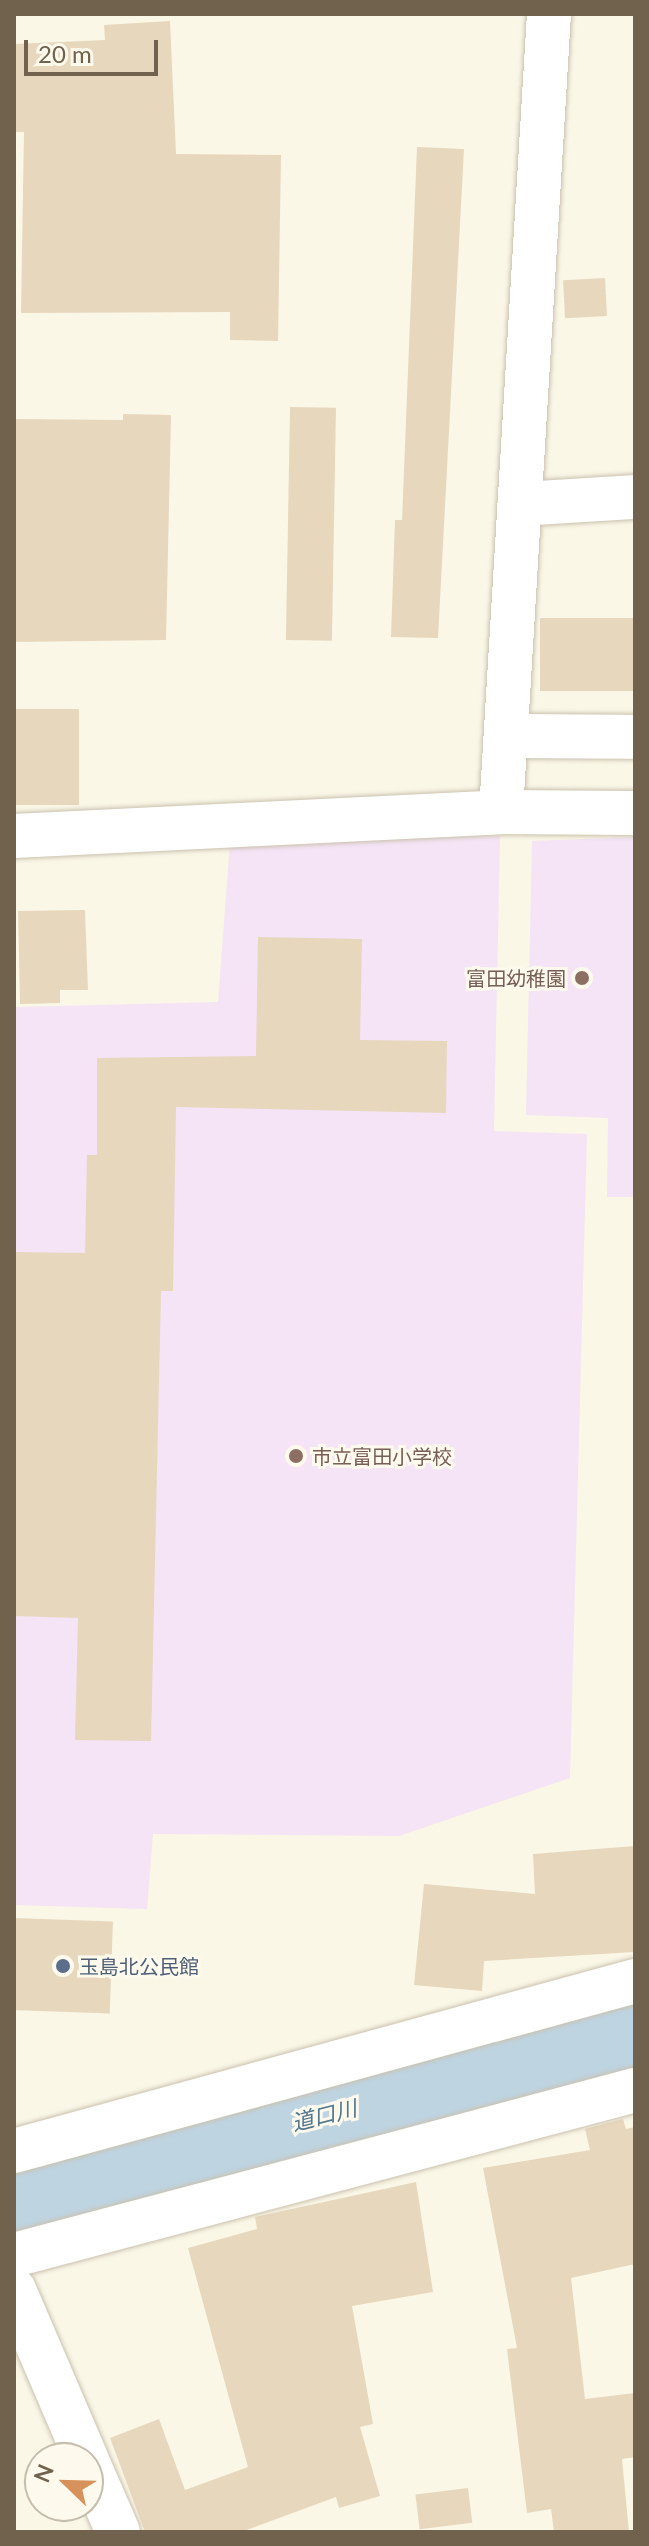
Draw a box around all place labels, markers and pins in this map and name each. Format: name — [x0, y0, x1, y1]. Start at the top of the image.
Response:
place label: 富田幼稚園 — [466, 966, 566, 990]
marker: 富田幼稚園 — [573, 969, 591, 987]
place label: 市立富田小学校 — [312, 1444, 452, 1468]
marker: 市立富田小学校 — [287, 1447, 305, 1465]
place label: 玉島北公民館 — [79, 1954, 199, 1978]
marker: 玉島北公民館 — [54, 1957, 72, 1975]

